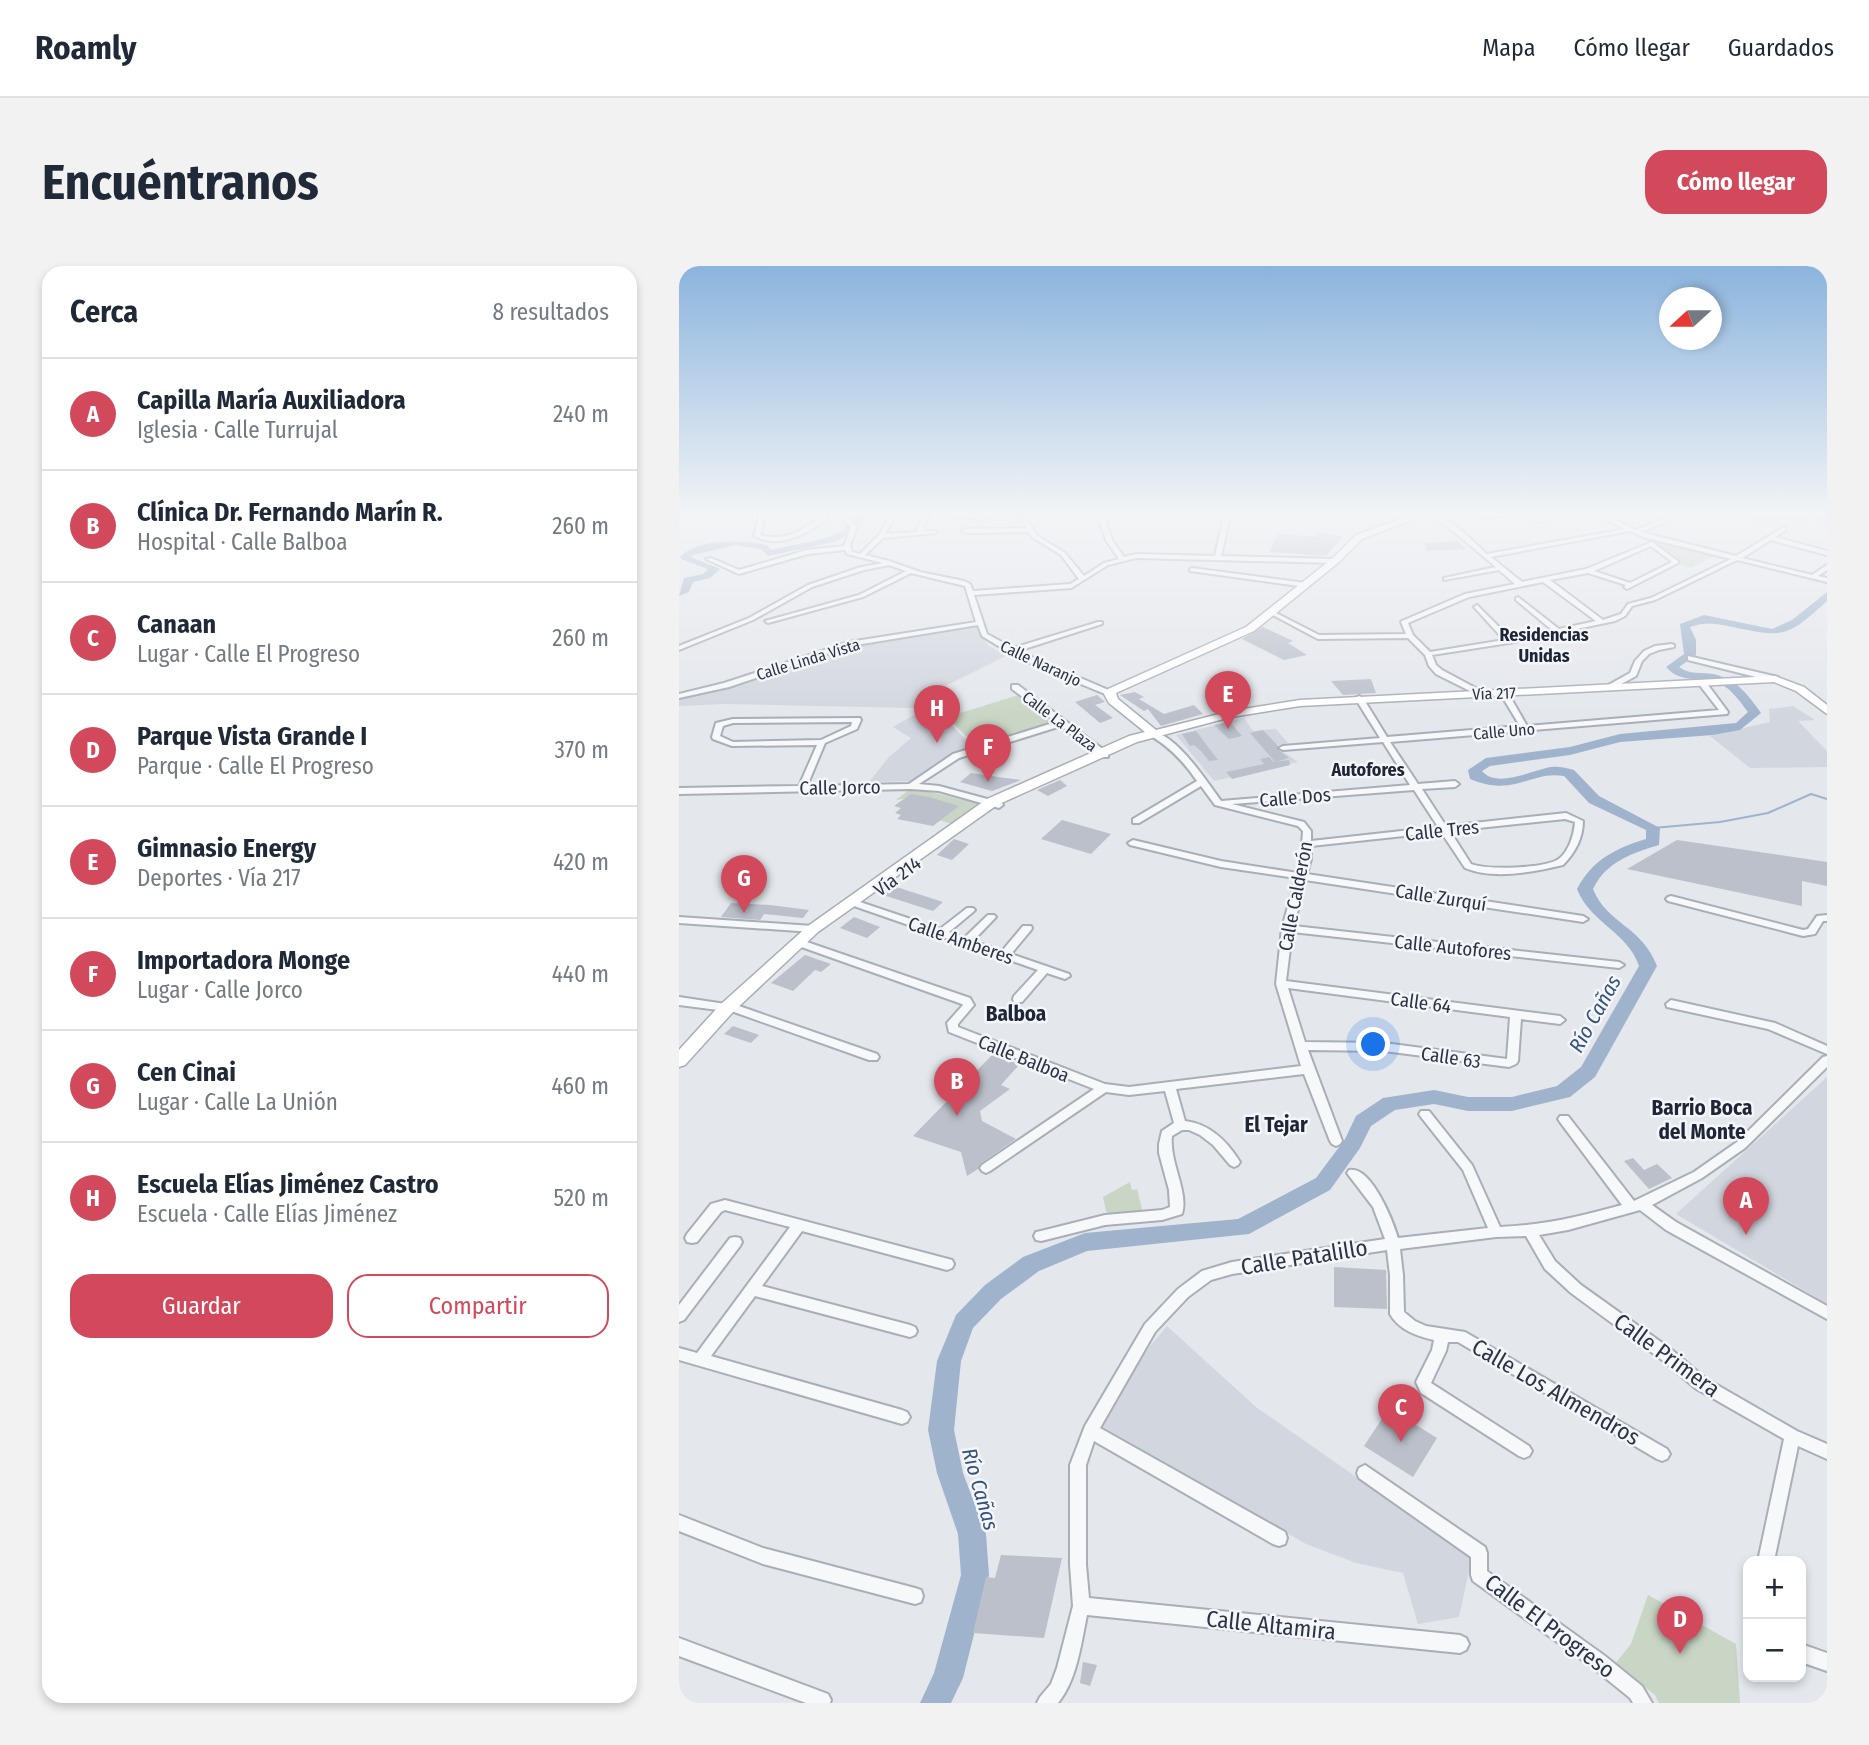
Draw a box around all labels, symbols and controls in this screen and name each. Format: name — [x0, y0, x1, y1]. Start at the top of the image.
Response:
text: Roamly — [35, 28, 136, 68]
text: Mapa — [1482, 34, 1535, 62]
text: Cómo llegar — [1573, 34, 1690, 62]
text: Guardados — [1728, 34, 1834, 62]
button: Cómo llegar — [1645, 150, 1827, 214]
text: Encuéntranos — [42, 153, 319, 212]
north arrow — [1659, 287, 1722, 350]
text: Cerca — [70, 294, 138, 330]
text: 8 resultados — [493, 298, 609, 326]
text: Capilla María Auxiliadora — [137, 385, 406, 416]
text: A — [87, 400, 99, 428]
text: 240 m — [553, 400, 609, 428]
text: Iglesia · Calle Turrujal — [137, 416, 338, 444]
text: Clínica Dr. Fernando Marín R. — [137, 497, 443, 528]
text: B — [87, 512, 99, 540]
text: 260 m — [552, 512, 609, 540]
text: Hospital · Calle Balboa — [137, 528, 347, 556]
text: Canaan — [137, 609, 216, 640]
text: C — [87, 624, 99, 652]
text: 260 m — [552, 624, 609, 652]
district label: Residencias Unidas — [1499, 624, 1589, 667]
street label: Calle Linda Vista — [754, 635, 862, 684]
street label: Calle Naranjo — [997, 636, 1084, 690]
text: Lugar · Calle El Progreso — [137, 640, 360, 668]
pin: E — [1205, 671, 1251, 729]
street label: Vía 217 — [1472, 683, 1517, 704]
pin: H — [914, 685, 960, 743]
street label: Calle La Plaza — [1019, 687, 1101, 756]
street label: Calle Uno — [1472, 719, 1536, 744]
text: Parque Vista Grande I — [137, 721, 367, 752]
pin: F — [965, 724, 1011, 782]
text: D — [86, 736, 100, 764]
text: 370 m — [555, 736, 609, 764]
text: Parque · Calle El Progreso — [137, 752, 374, 780]
district label: Autofores — [1330, 759, 1405, 781]
street label: Calle Jorco — [799, 775, 881, 800]
street label: Calle Dos — [1258, 783, 1332, 812]
street label: Calle Tres — [1404, 815, 1480, 846]
text: Gimnasio Energy — [137, 833, 316, 864]
street label: Calle Calderón — [1274, 839, 1317, 953]
text: E — [88, 848, 98, 876]
text: 420 m — [553, 848, 609, 876]
street label: Vía 214 — [869, 852, 925, 901]
pin: G — [721, 855, 767, 913]
text: Deportes · Vía 217 — [137, 864, 300, 892]
street label: Calle Zurquí — [1394, 879, 1488, 916]
street label: Calle Amberes — [905, 912, 1017, 969]
street label: Calle Autofores — [1393, 930, 1513, 965]
text: Importadora Monge — [137, 945, 350, 976]
text: F — [88, 960, 98, 988]
text: 440 m — [552, 960, 609, 988]
water label: Río Cañas — [1563, 971, 1627, 1057]
text: Lugar · Calle Jorco — [137, 976, 303, 1004]
street label: Calle 64 — [1389, 987, 1453, 1018]
district label: Balboa — [986, 1001, 1046, 1027]
your location — [1356, 1027, 1390, 1061]
street label: Calle Balboa — [975, 1030, 1073, 1087]
street label: Calle 63 — [1420, 1042, 1482, 1073]
text: Cen Cinai — [137, 1057, 236, 1088]
pin: B — [934, 1058, 980, 1116]
text: G — [86, 1072, 100, 1100]
text: 460 m — [551, 1072, 609, 1100]
text: Lugar · Calle La Unión — [137, 1088, 338, 1116]
district label: Barrio Boca del Monte — [1652, 1095, 1752, 1145]
district label: El Tejar — [1244, 1112, 1308, 1138]
text: Escuela Elías Jiménez Castro — [137, 1169, 439, 1200]
pin: A — [1723, 1177, 1769, 1235]
text: H — [86, 1184, 100, 1212]
text: 520 m — [553, 1184, 609, 1212]
text: Escuela · Calle Elías Jiménez — [137, 1200, 397, 1228]
street label: Calle Patalillo — [1239, 1233, 1369, 1281]
button: Guardar — [70, 1274, 333, 1338]
button: Compartir — [347, 1274, 609, 1338]
street label: Calle Primera — [1608, 1307, 1726, 1403]
street label: Calle Los Almendros — [1467, 1333, 1645, 1452]
pin: C — [1378, 1384, 1424, 1442]
water label: Río Cañas — [956, 1445, 1004, 1533]
map controls — [1743, 1556, 1806, 1682]
button: + — [1743, 1556, 1806, 1619]
street label: Calle El Progreso — [1479, 1568, 1621, 1684]
pin: D — [1657, 1596, 1703, 1654]
street label: Calle Altamira — [1205, 1604, 1337, 1646]
button: − — [1743, 1619, 1806, 1682]

